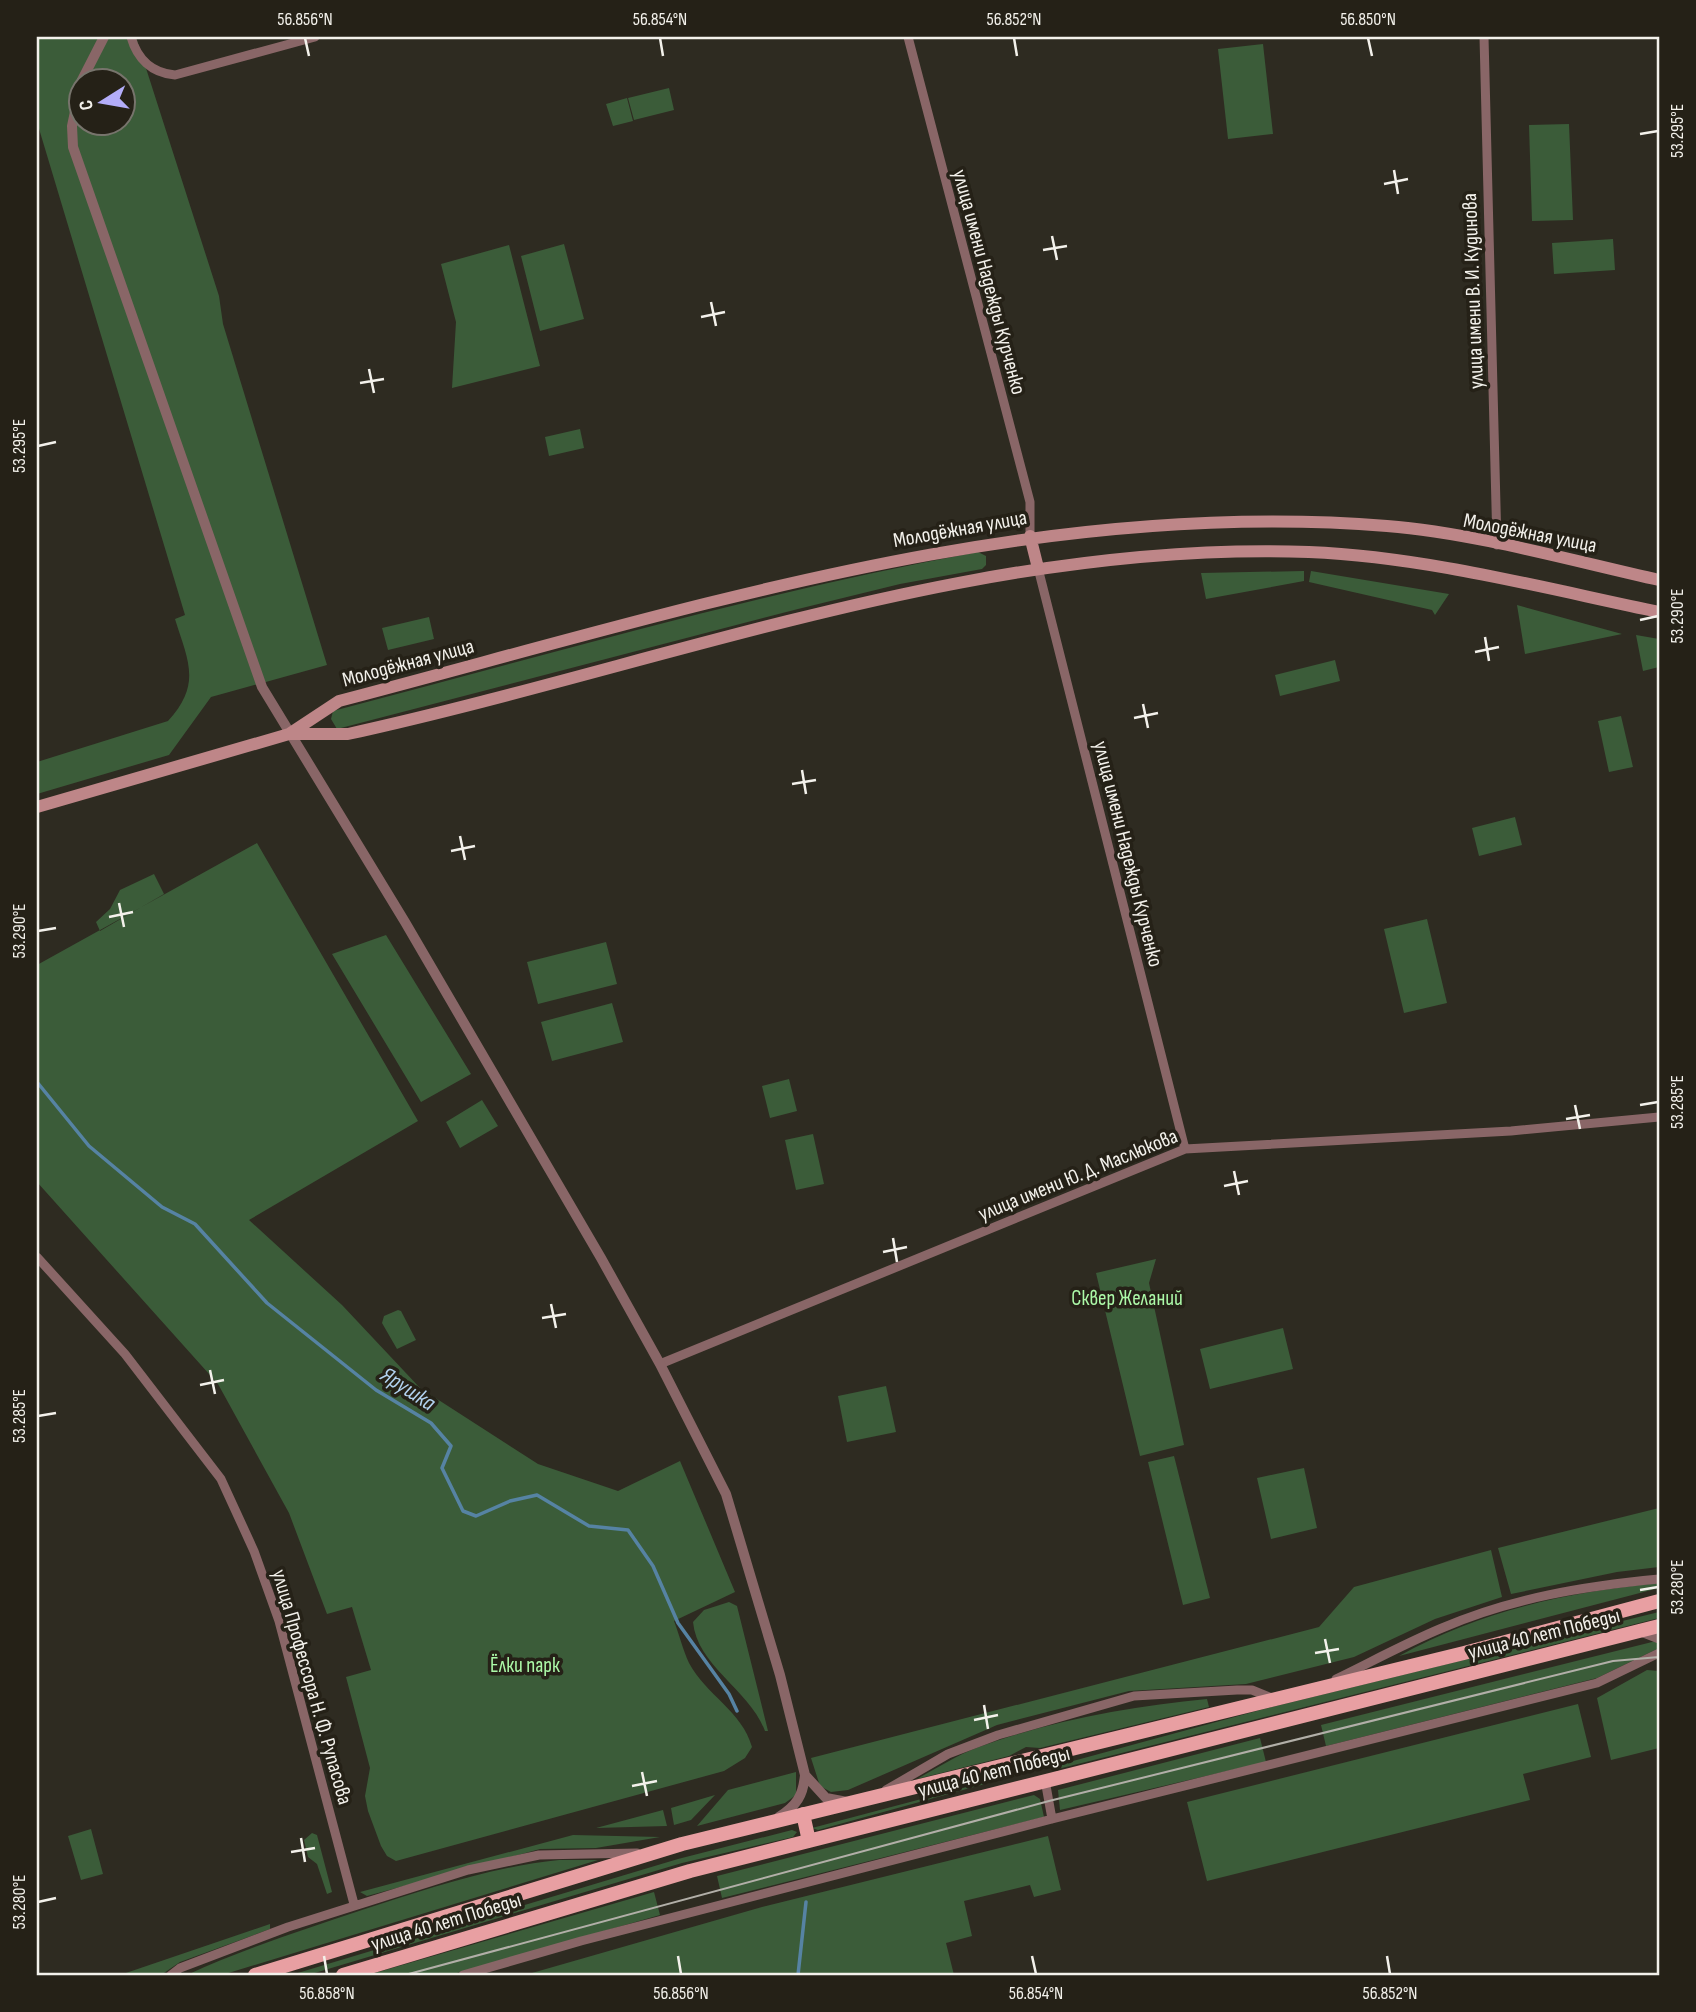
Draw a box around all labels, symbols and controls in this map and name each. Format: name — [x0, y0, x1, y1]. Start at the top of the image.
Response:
text: 56.856°N — [277, 9, 333, 30]
text: 56.854°N — [633, 9, 687, 30]
text: 56.852°N — [986, 9, 1042, 30]
text: 56.850°N — [1340, 9, 1396, 30]
north arrow — [66, 66, 136, 136]
text: С — [75, 98, 99, 112]
text: 53.295°E — [1667, 104, 1688, 158]
street label: улица имени Надежды Курченко — [947, 167, 1031, 397]
street label: улица имени В. И. Кудинова — [1457, 193, 1489, 389]
text: 53.295°E — [9, 419, 30, 473]
street label: Молодёжная улица — [891, 505, 1029, 553]
street label: Молодёжная улица — [1461, 508, 1599, 558]
text: 53.290°E — [1667, 589, 1688, 643]
street label: Молодёжная улица — [339, 633, 477, 693]
street label: улица имени Надежды Курченко — [1088, 739, 1168, 969]
text: 53.290°E — [9, 904, 30, 958]
text: 53.285°E — [1667, 1075, 1688, 1129]
street label: улица имени Ю. Д. Маслюкова — [975, 1124, 1181, 1226]
park label: Сквер Желаний — [1071, 1286, 1183, 1311]
water label: Ярушка — [374, 1360, 441, 1417]
text: 53.285°E — [9, 1389, 30, 1443]
text: 53.280°E — [1667, 1560, 1688, 1614]
street label: улица Профессора Н. Ф. Рупасова — [266, 1566, 358, 1808]
street label: улица 40 лет Победы — [1465, 1603, 1623, 1665]
park label: Ёлки парк — [490, 1653, 560, 1678]
street label: улица 40 лет Победы — [915, 1741, 1073, 1803]
text: 53.280°E — [9, 1875, 30, 1929]
street label: улица 40 лет Победы — [368, 1887, 524, 1957]
text: 56.858°N — [299, 1983, 355, 2004]
text: 56.856°N — [653, 1983, 709, 2004]
text: 56.854°N — [1009, 1983, 1063, 2004]
text: 56.852°N — [1362, 1983, 1418, 2004]

